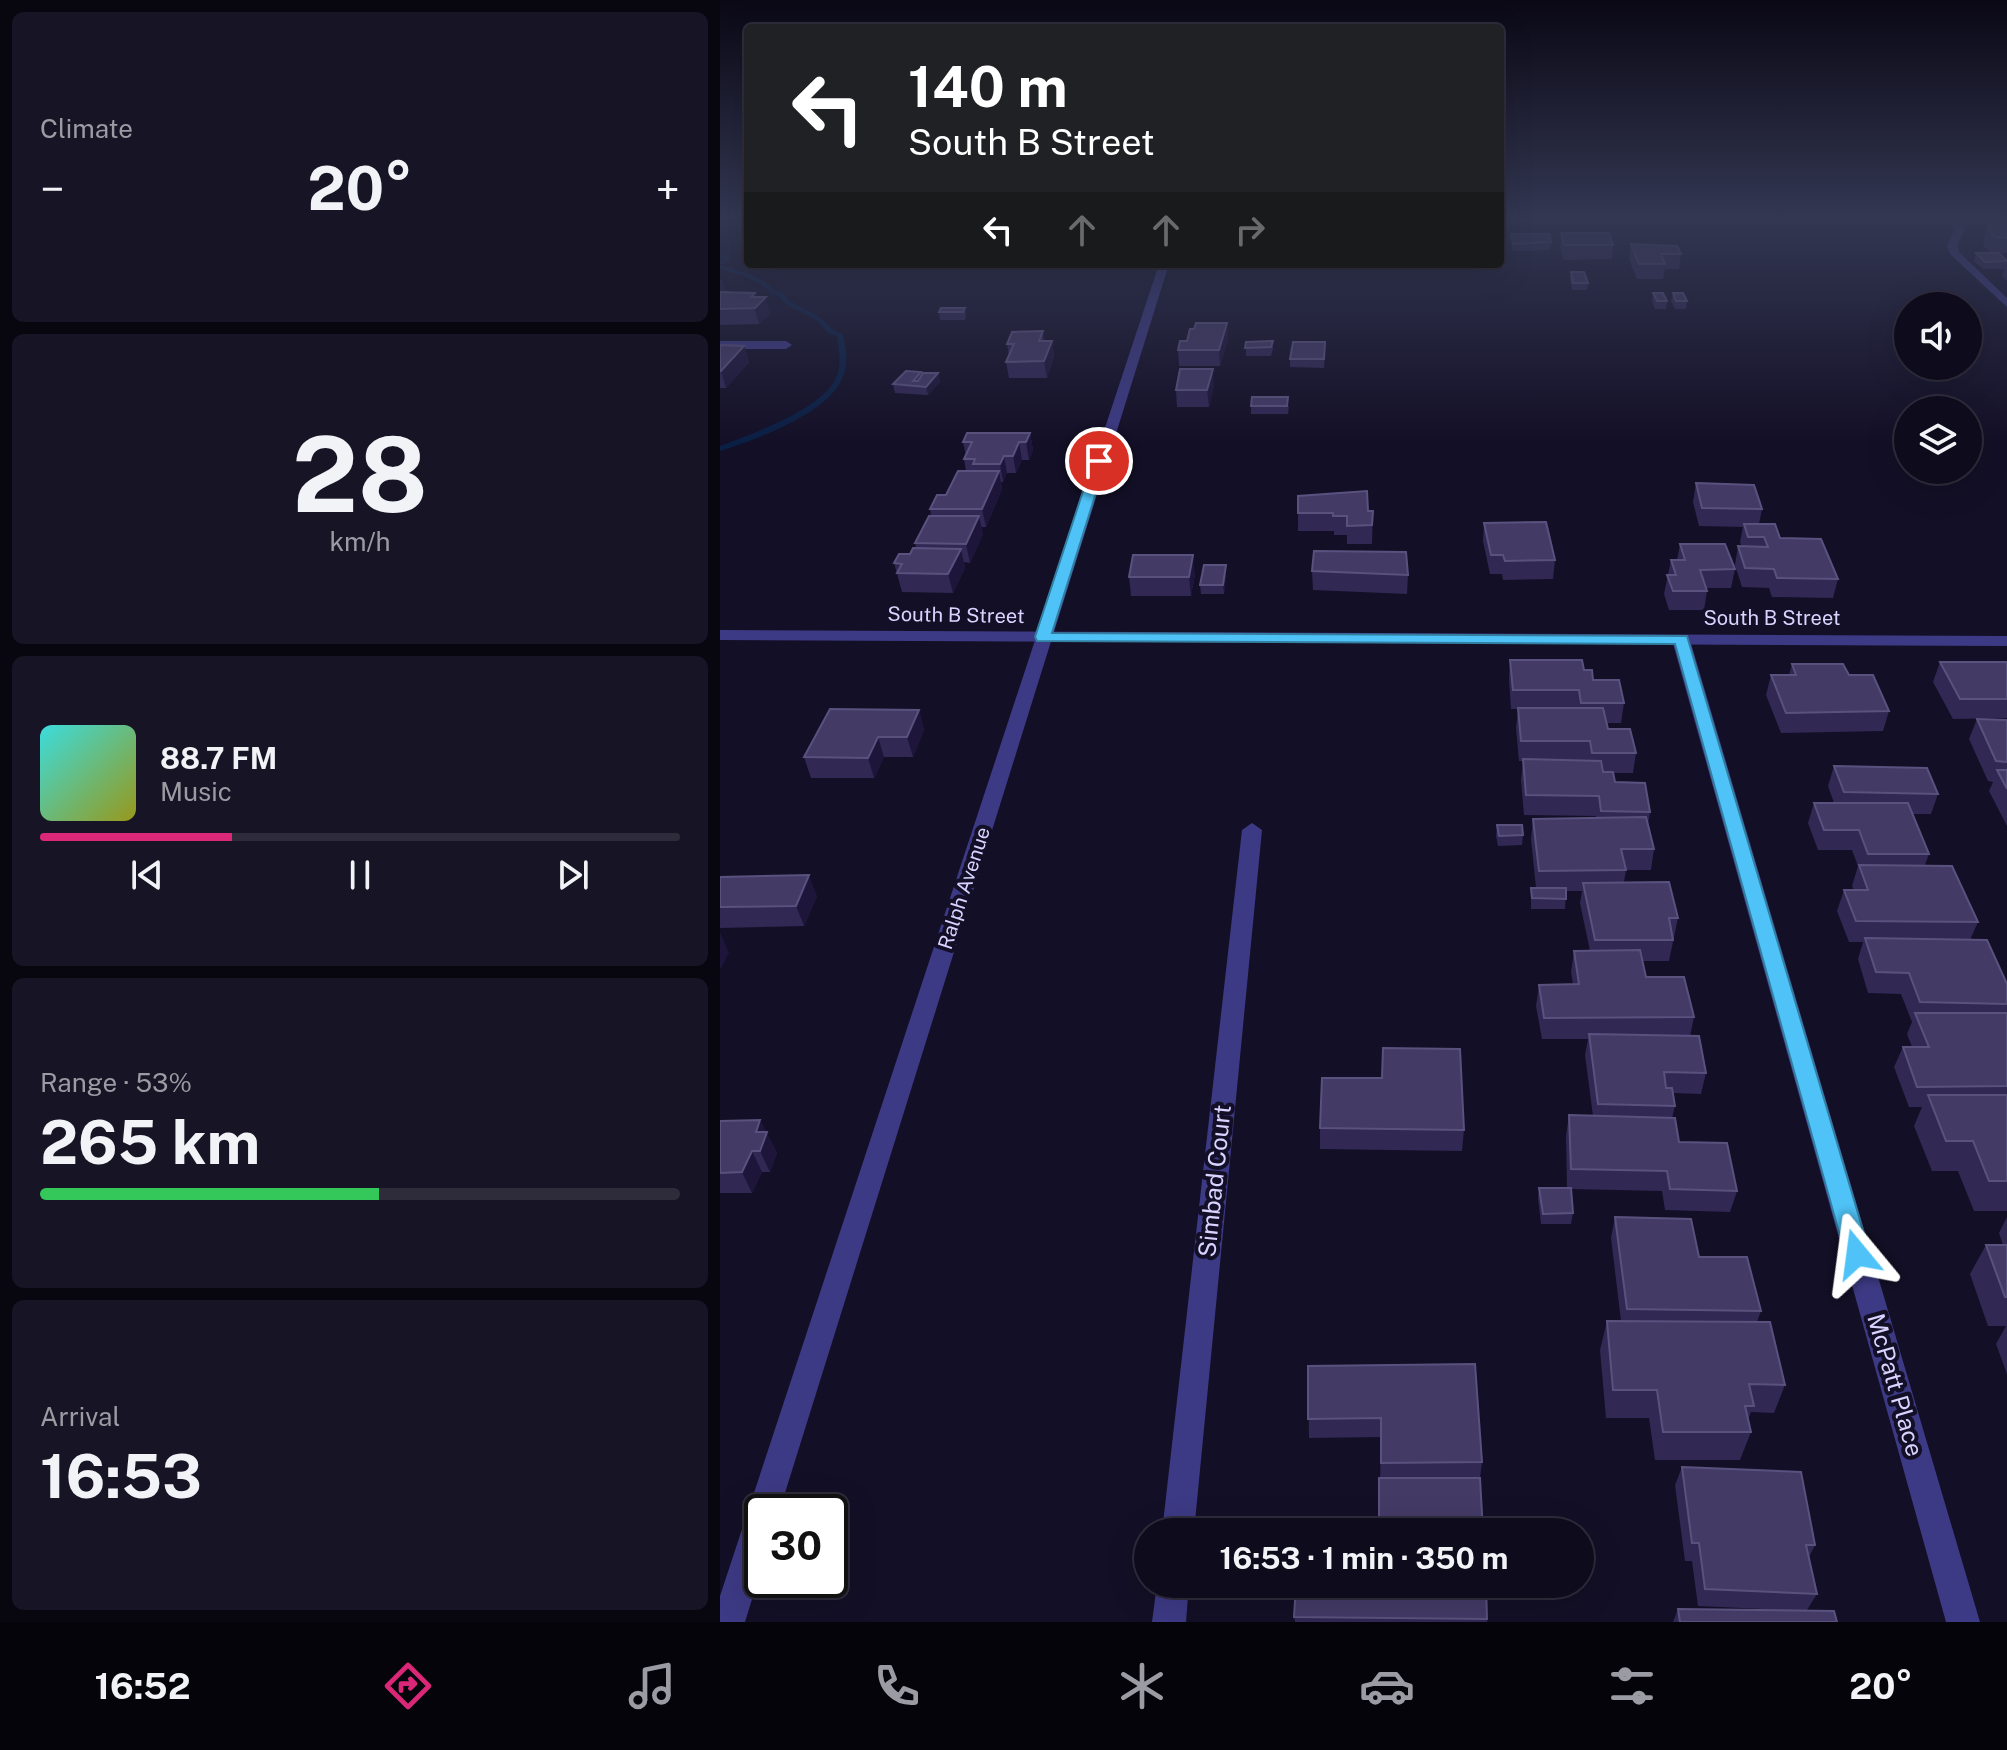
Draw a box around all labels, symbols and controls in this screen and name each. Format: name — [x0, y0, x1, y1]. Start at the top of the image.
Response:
text: 140 m — [908, 54, 1068, 120]
icon: left — [776, 56, 880, 160]
text: Climate — [40, 113, 133, 144]
text: South B Street — [908, 121, 1155, 163]
text: 20° — [307, 153, 413, 224]
text: − — [40, 163, 64, 215]
text: + — [656, 163, 680, 215]
icon: left — [976, 208, 1020, 252]
icon: ahead — [1060, 208, 1104, 252]
icon: ahead — [1144, 208, 1188, 252]
icon: right — [1228, 208, 1272, 252]
map controls — [1894, 292, 1982, 484]
button: sound — [1894, 292, 1982, 380]
button: layers — [1894, 396, 1982, 484]
text: 28 — [292, 413, 428, 535]
pin — [1065, 427, 1133, 495]
icon: arrive — [1077, 439, 1121, 483]
text: km/h — [329, 526, 391, 557]
street label: South B Street — [887, 602, 1025, 628]
street label: South B Street — [1703, 606, 1841, 630]
text: 88.7 FM — [160, 740, 277, 776]
text: Music — [160, 776, 232, 807]
street label: Ralph Avenue — [933, 824, 995, 952]
icon: previous — [125, 853, 169, 897]
icon: pause — [338, 853, 382, 897]
icon: next — [551, 853, 595, 897]
text: Range · 53% — [40, 1067, 192, 1098]
street label: Simbad Court — [1192, 1103, 1236, 1258]
text: 265 km — [40, 1107, 260, 1178]
position arrow — [1815, 1212, 1899, 1296]
street label: McPatt Place — [1862, 1310, 1930, 1459]
text: Arrival — [40, 1401, 120, 1432]
text: 16:53 — [40, 1441, 202, 1512]
speed limit sign: 30 — [744, 1494, 848, 1598]
text: 16:53 · 1 min · 350 m — [1220, 1540, 1508, 1576]
icon: directions — [380, 1658, 436, 1714]
icon: music — [624, 1658, 680, 1714]
icon: phone — [869, 1658, 925, 1714]
icon: climate — [1114, 1658, 1170, 1714]
icon: car — [1359, 1658, 1415, 1714]
icon: filters — [1604, 1658, 1660, 1714]
text: 16:52 — [94, 1665, 191, 1707]
text: 20° — [1849, 1665, 1912, 1707]

